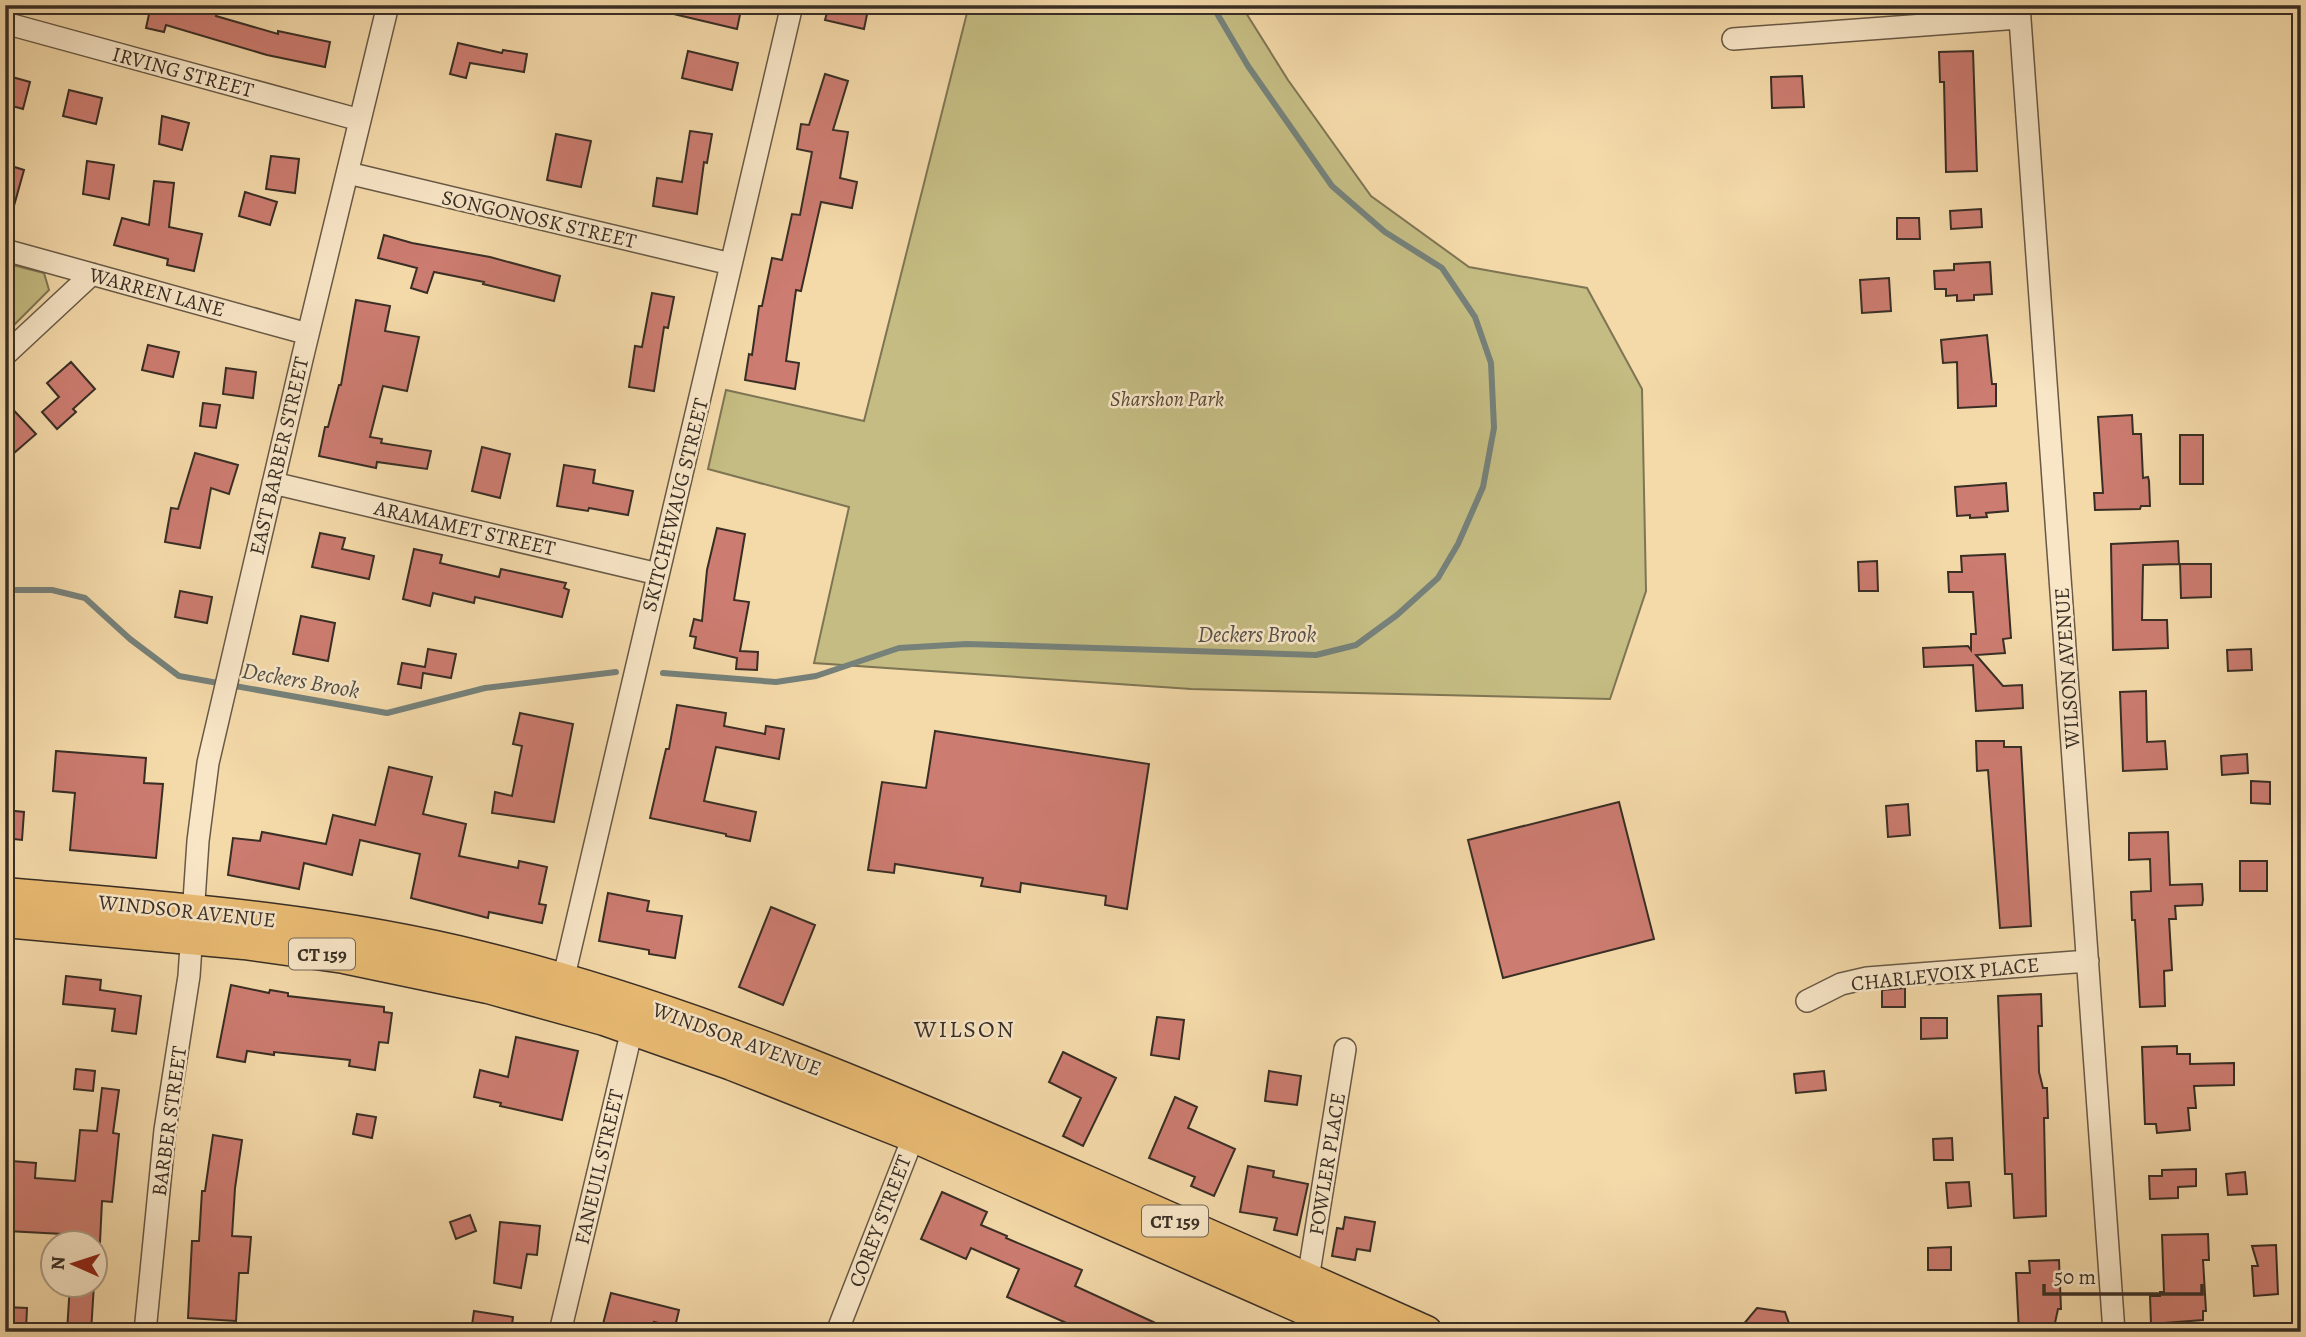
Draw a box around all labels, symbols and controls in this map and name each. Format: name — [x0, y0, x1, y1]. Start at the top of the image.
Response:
street label: IRVING STREET — [109, 40, 257, 104]
street label: SONGONOSK STREET — [439, 183, 640, 255]
street label: WARREN LANE — [85, 260, 228, 324]
street label: EAST BARBER STREET — [243, 354, 316, 558]
park label: Sharshon Park — [1110, 385, 1224, 413]
street label: SKITCHEWAUG STREET — [635, 395, 715, 615]
street label: ARAMAMET STREET — [371, 493, 559, 563]
street label: WILSON AVENUE — [2047, 587, 2087, 750]
water label: Deckers Brook — [1198, 619, 1316, 650]
water label: Deckers Brook — [240, 655, 362, 706]
street label: WINDSOR AVENUE — [96, 888, 277, 934]
road number: CT 159 — [289, 938, 355, 970]
street label: CHARLEVOIX PLACE — [1850, 950, 2040, 998]
street label: WINDSOR AVENUE — [648, 995, 825, 1083]
district label: WILSON — [913, 1013, 1016, 1045]
street label: BARBER STREET — [145, 1044, 193, 1198]
street label: FANEUIL STREET — [568, 1086, 631, 1247]
street label: FOWLER PLACE — [1302, 1091, 1352, 1237]
street label: COREY STREET — [842, 1151, 918, 1291]
road number: CT 159 — [1142, 1205, 1208, 1236]
north arrow — [38, 1228, 108, 1298]
scale bar — [2044, 1253, 2201, 1297]
text: N — [45, 1255, 71, 1271]
text: 50 m — [2054, 1263, 2096, 1291]

